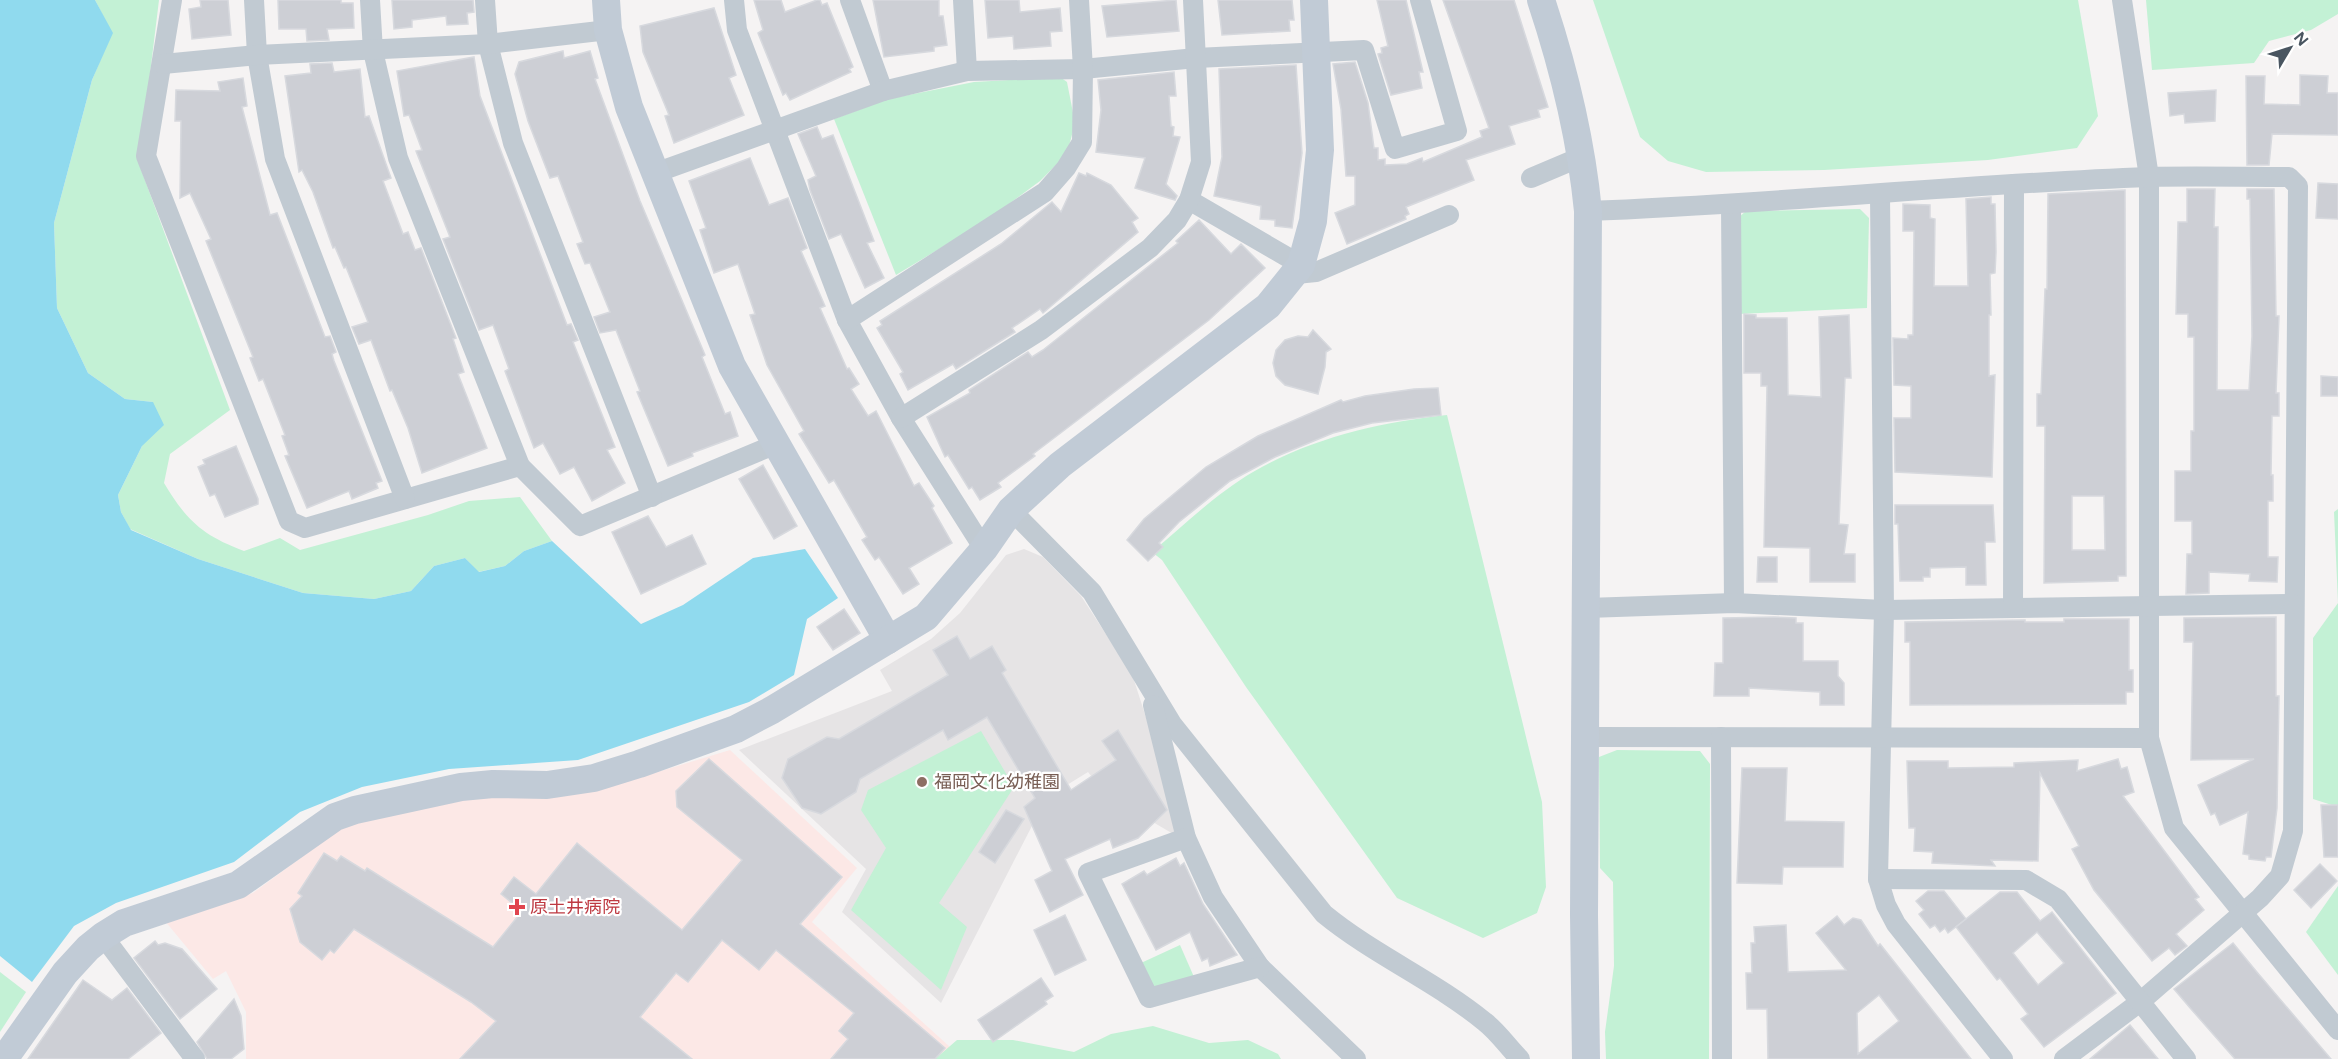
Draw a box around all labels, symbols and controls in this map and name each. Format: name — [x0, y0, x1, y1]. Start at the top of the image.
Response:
north arrow — [2260, 18, 2320, 78]
text: N — [2290, 28, 2313, 50]
place label: 福岡文化幼稚園 — [934, 771, 1060, 793]
marker: 福岡文化幼稚園 — [915, 775, 929, 789]
place label: 原土井病院 — [530, 896, 620, 918]
marker: 原土井病院 — [508, 898, 526, 916]

